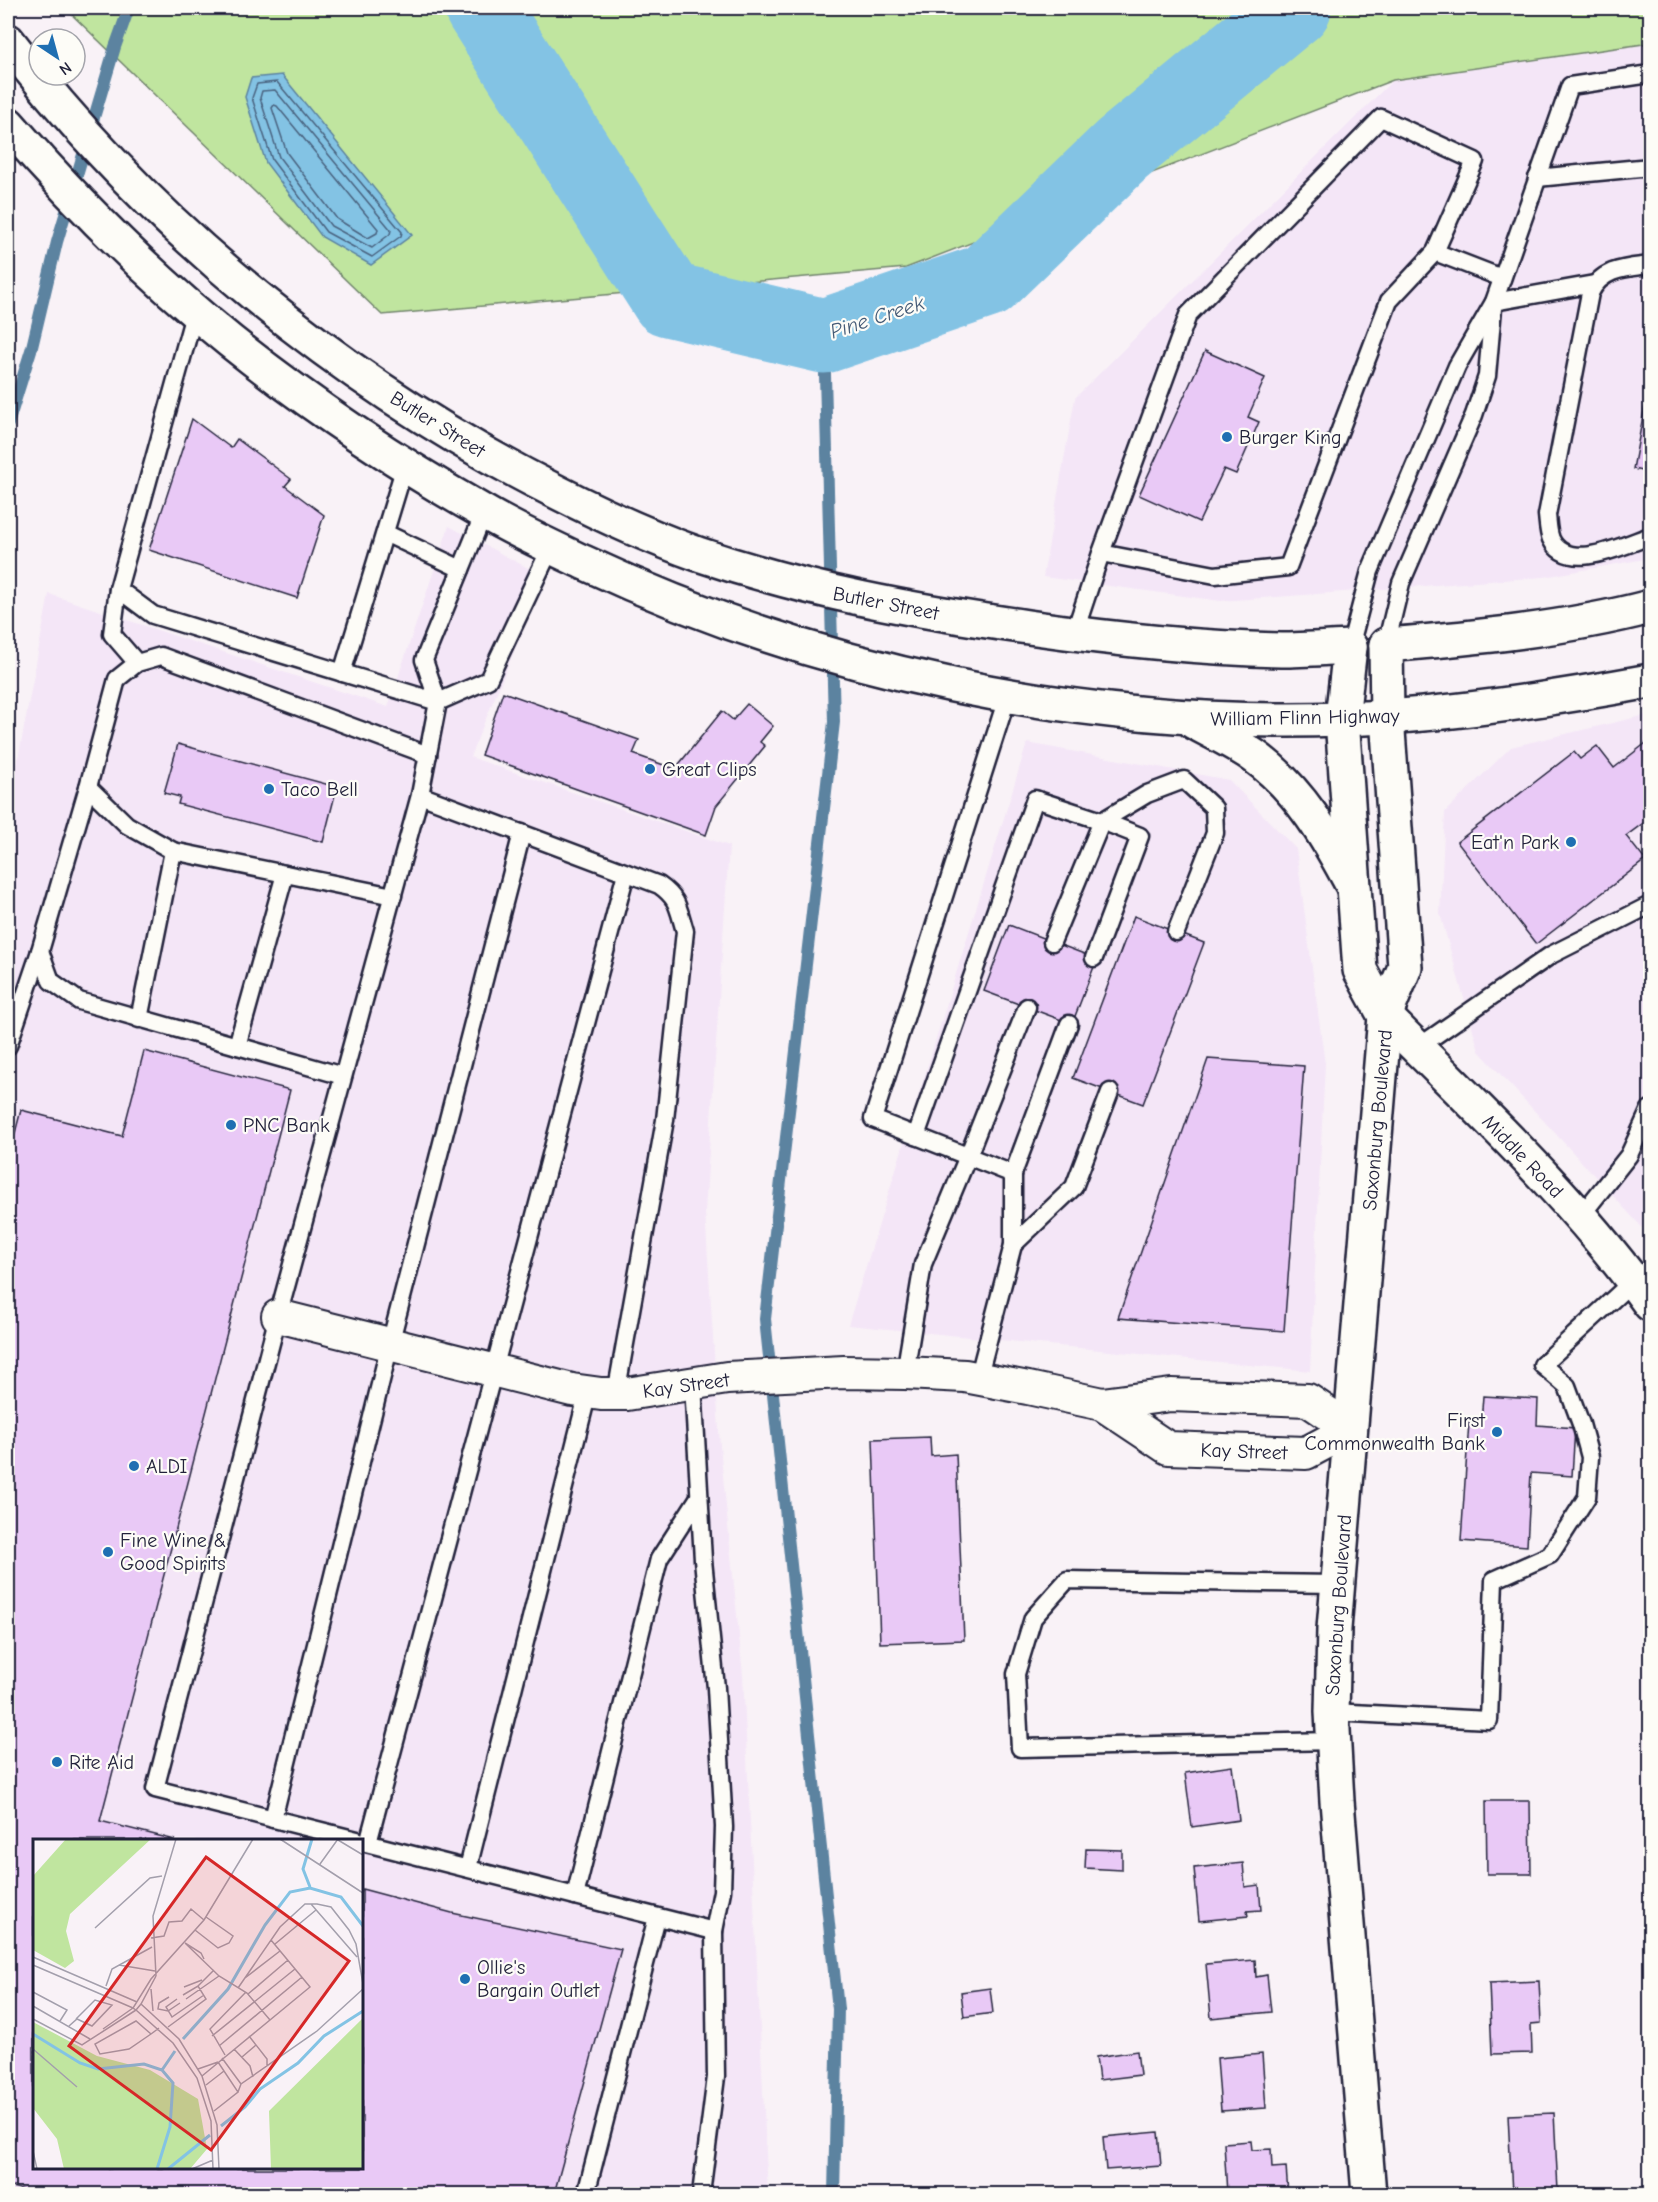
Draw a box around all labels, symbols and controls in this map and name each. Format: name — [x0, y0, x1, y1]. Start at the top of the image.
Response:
north arrow — [27, 27, 87, 87]
text: N — [56, 58, 75, 79]
water label: Pine Creek — [827, 290, 928, 343]
street label: Butler Street — [386, 386, 490, 463]
place label: Burger King — [1239, 426, 1342, 449]
marker: Burger King — [1220, 430, 1234, 444]
street label: Butler Street — [831, 582, 942, 625]
street label: William Flinn Highway — [1210, 704, 1400, 731]
place label: Great Clips — [662, 758, 757, 781]
marker: Great Clips — [643, 762, 657, 776]
place label: Taco Bell — [281, 778, 358, 801]
marker: Taco Bell — [262, 782, 276, 796]
place label: Eat'n Park — [1471, 831, 1559, 854]
marker: Eat'n Park — [1564, 835, 1578, 849]
street label: Saxonburg Boulevard — [1358, 1029, 1397, 1211]
street label: Middle Road — [1477, 1110, 1568, 1203]
place label: PNC Bank — [243, 1114, 330, 1137]
marker: PNC Bank — [224, 1118, 238, 1132]
street label: Kay Street — [641, 1368, 732, 1403]
place label: First Commonwealth Bank — [1305, 1409, 1486, 1455]
marker: First Commonwealth Bank — [1490, 1425, 1504, 1439]
street label: Kay Street — [1200, 1438, 1289, 1465]
place label: ALDI — [146, 1455, 188, 1478]
marker: ALDI — [127, 1459, 141, 1473]
street label: Saxonburg Boulevard — [1321, 1514, 1356, 1696]
place label: Fine Wine & Good Spirits — [120, 1529, 226, 1575]
marker: Fine Wine & Good Spirits — [101, 1545, 115, 1559]
place label: Rite Aid — [69, 1751, 134, 1774]
marker: Rite Aid — [50, 1755, 64, 1769]
inset map — [33, 1839, 363, 2169]
place label: Ollie's Bargain Outlet — [477, 1956, 600, 2002]
marker: Ollie's Bargain Outlet — [458, 1972, 472, 1986]

